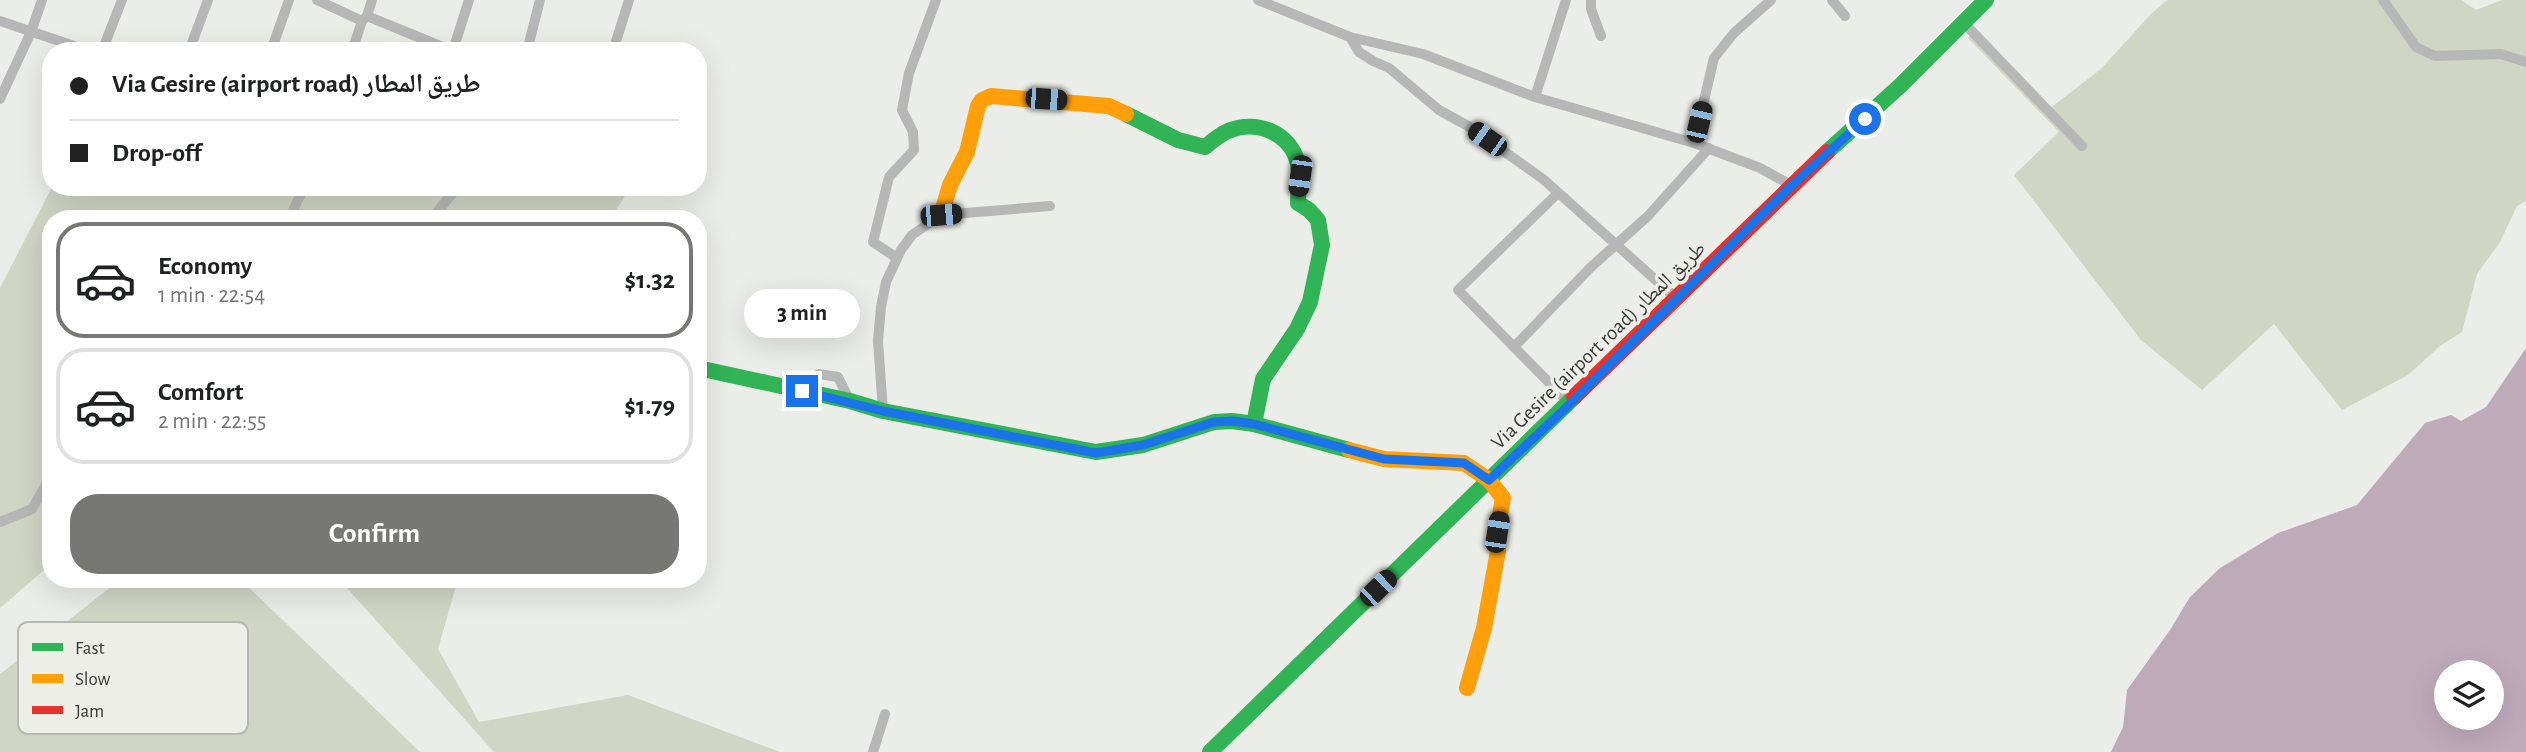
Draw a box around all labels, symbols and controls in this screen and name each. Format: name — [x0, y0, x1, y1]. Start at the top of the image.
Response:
text: Via Gesire (airport road) طريق المطار — [112, 71, 481, 97]
car — [1025, 87, 1068, 111]
car — [1685, 99, 1714, 145]
route start — [1849, 103, 1881, 135]
car — [1464, 118, 1511, 160]
text: Drop-off — [112, 140, 201, 166]
car — [1287, 154, 1314, 198]
car — [920, 203, 963, 227]
street label: Via Gesire (airport road) طريق المطار — [1487, 237, 1711, 455]
icon: car — [74, 249, 137, 312]
text: Economy — [158, 253, 252, 279]
text: $1.32 — [625, 267, 675, 293]
text: 1 min · 22:54 — [158, 284, 265, 307]
callout: 3 min — [744, 290, 860, 338]
text: 3 min — [777, 302, 827, 325]
icon: car — [74, 375, 137, 438]
route end — [786, 375, 818, 407]
text: Comfort — [158, 379, 243, 405]
text: $1.79 — [624, 393, 675, 419]
text: 2 min · 22:55 — [158, 410, 266, 433]
button: Confirm — [70, 494, 679, 574]
car — [1484, 510, 1511, 554]
car — [1356, 566, 1401, 610]
legend — [18, 622, 248, 734]
text: Fast — [75, 639, 105, 658]
map controls — [2434, 660, 2504, 730]
button: layers — [2434, 660, 2504, 730]
text: Slow — [75, 670, 111, 689]
text: Jam — [75, 702, 104, 721]

